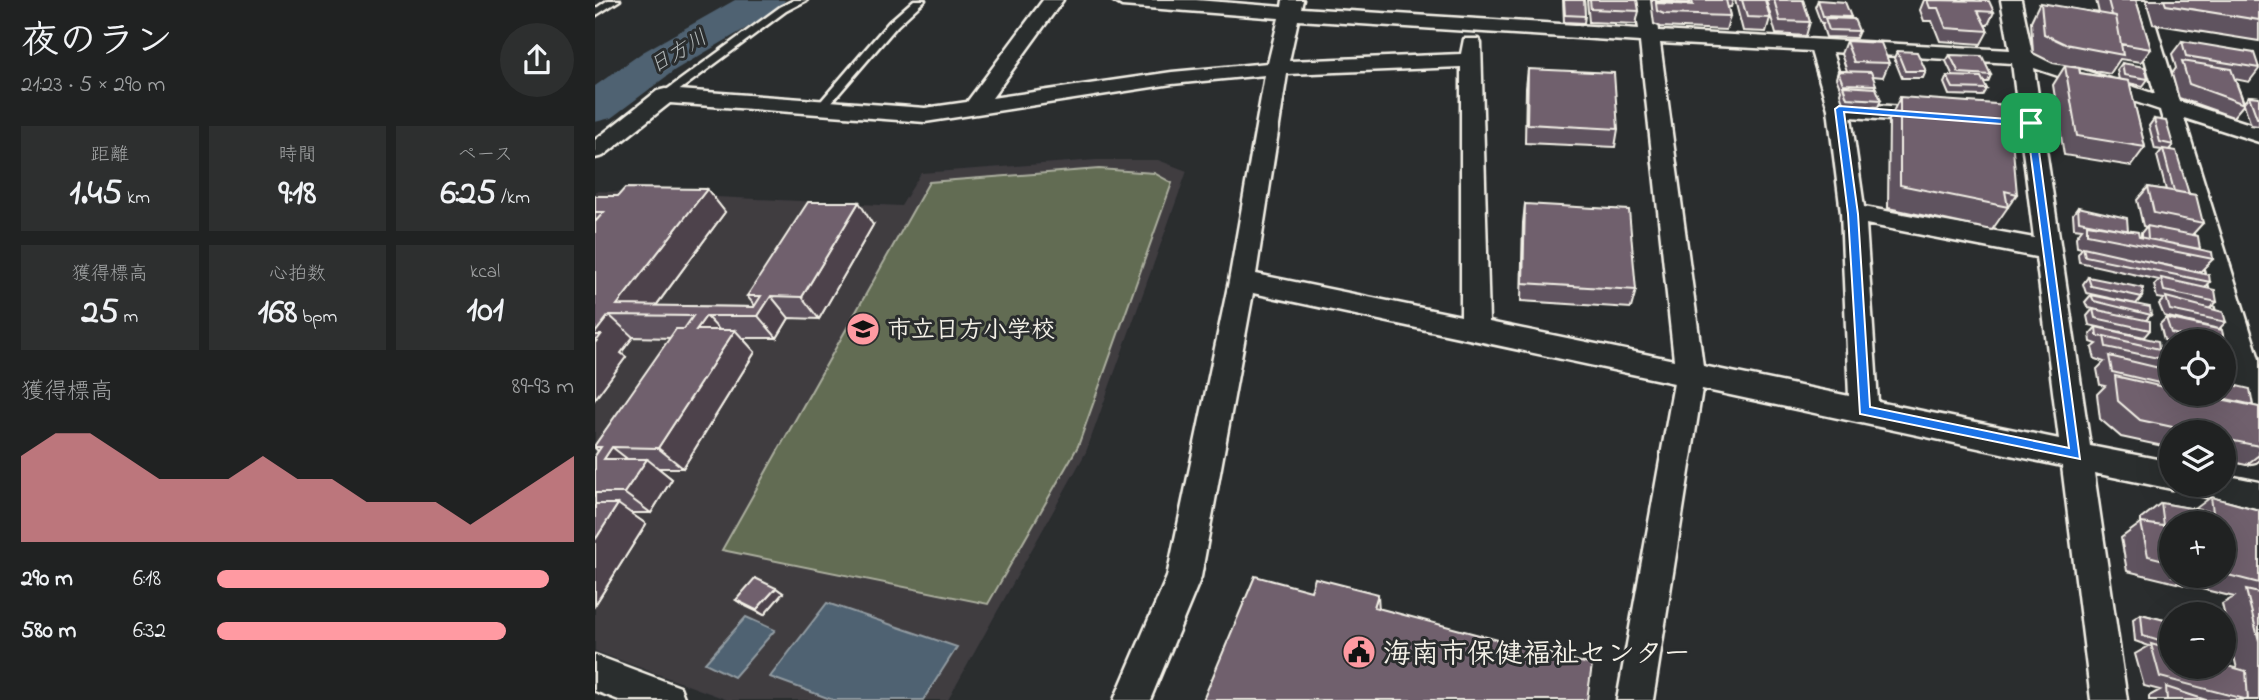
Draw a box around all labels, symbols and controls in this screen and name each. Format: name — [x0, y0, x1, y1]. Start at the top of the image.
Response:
text: 夜のラン — [21, 15, 173, 71]
button: share — [500, 23, 574, 97]
water label: 日方川 — [644, 24, 714, 82]
text: 21:23 · 5 × 290 m — [21, 69, 165, 102]
pin — [2001, 93, 2061, 153]
icon: arrive — [2012, 104, 2050, 142]
text: 距離 — [91, 142, 129, 169]
text: 時間 — [278, 142, 317, 169]
text: ペース — [457, 142, 513, 169]
text: 1.45 — [70, 169, 122, 220]
text: 9:18 — [279, 169, 316, 220]
text: 6:25 — [440, 169, 496, 220]
text: km — [122, 185, 150, 212]
text: /km — [496, 185, 530, 212]
text: kcal — [470, 259, 500, 286]
text: 獲得標高 — [72, 261, 148, 288]
text: 心拍数 — [269, 261, 326, 288]
text: 101 — [466, 286, 504, 337]
text: 25 — [81, 288, 119, 339]
text: 168 — [258, 288, 297, 339]
text: m — [119, 304, 138, 331]
text: bpm — [297, 304, 337, 331]
school or university icon: 市立日方小学校 — [844, 310, 882, 348]
place label: 市立日方小学校 — [887, 314, 1055, 349]
map controls — [2159, 329, 2236, 679]
button: locate — [2159, 329, 2236, 406]
text: 89–93 m — [512, 371, 574, 404]
text: 獲得標高 — [21, 376, 113, 409]
button: layers — [2159, 420, 2236, 497]
button: + — [2159, 511, 2236, 588]
text: 290 m — [21, 563, 73, 596]
text: 6:18 — [133, 563, 161, 596]
button: − — [2159, 602, 2236, 679]
text: 580 m — [21, 615, 76, 648]
text: 6:32 — [133, 615, 166, 648]
public building icon: 海南市保健福祉センター — [1340, 633, 1378, 671]
place label: 海南市保健福祉センター — [1383, 635, 1691, 676]

